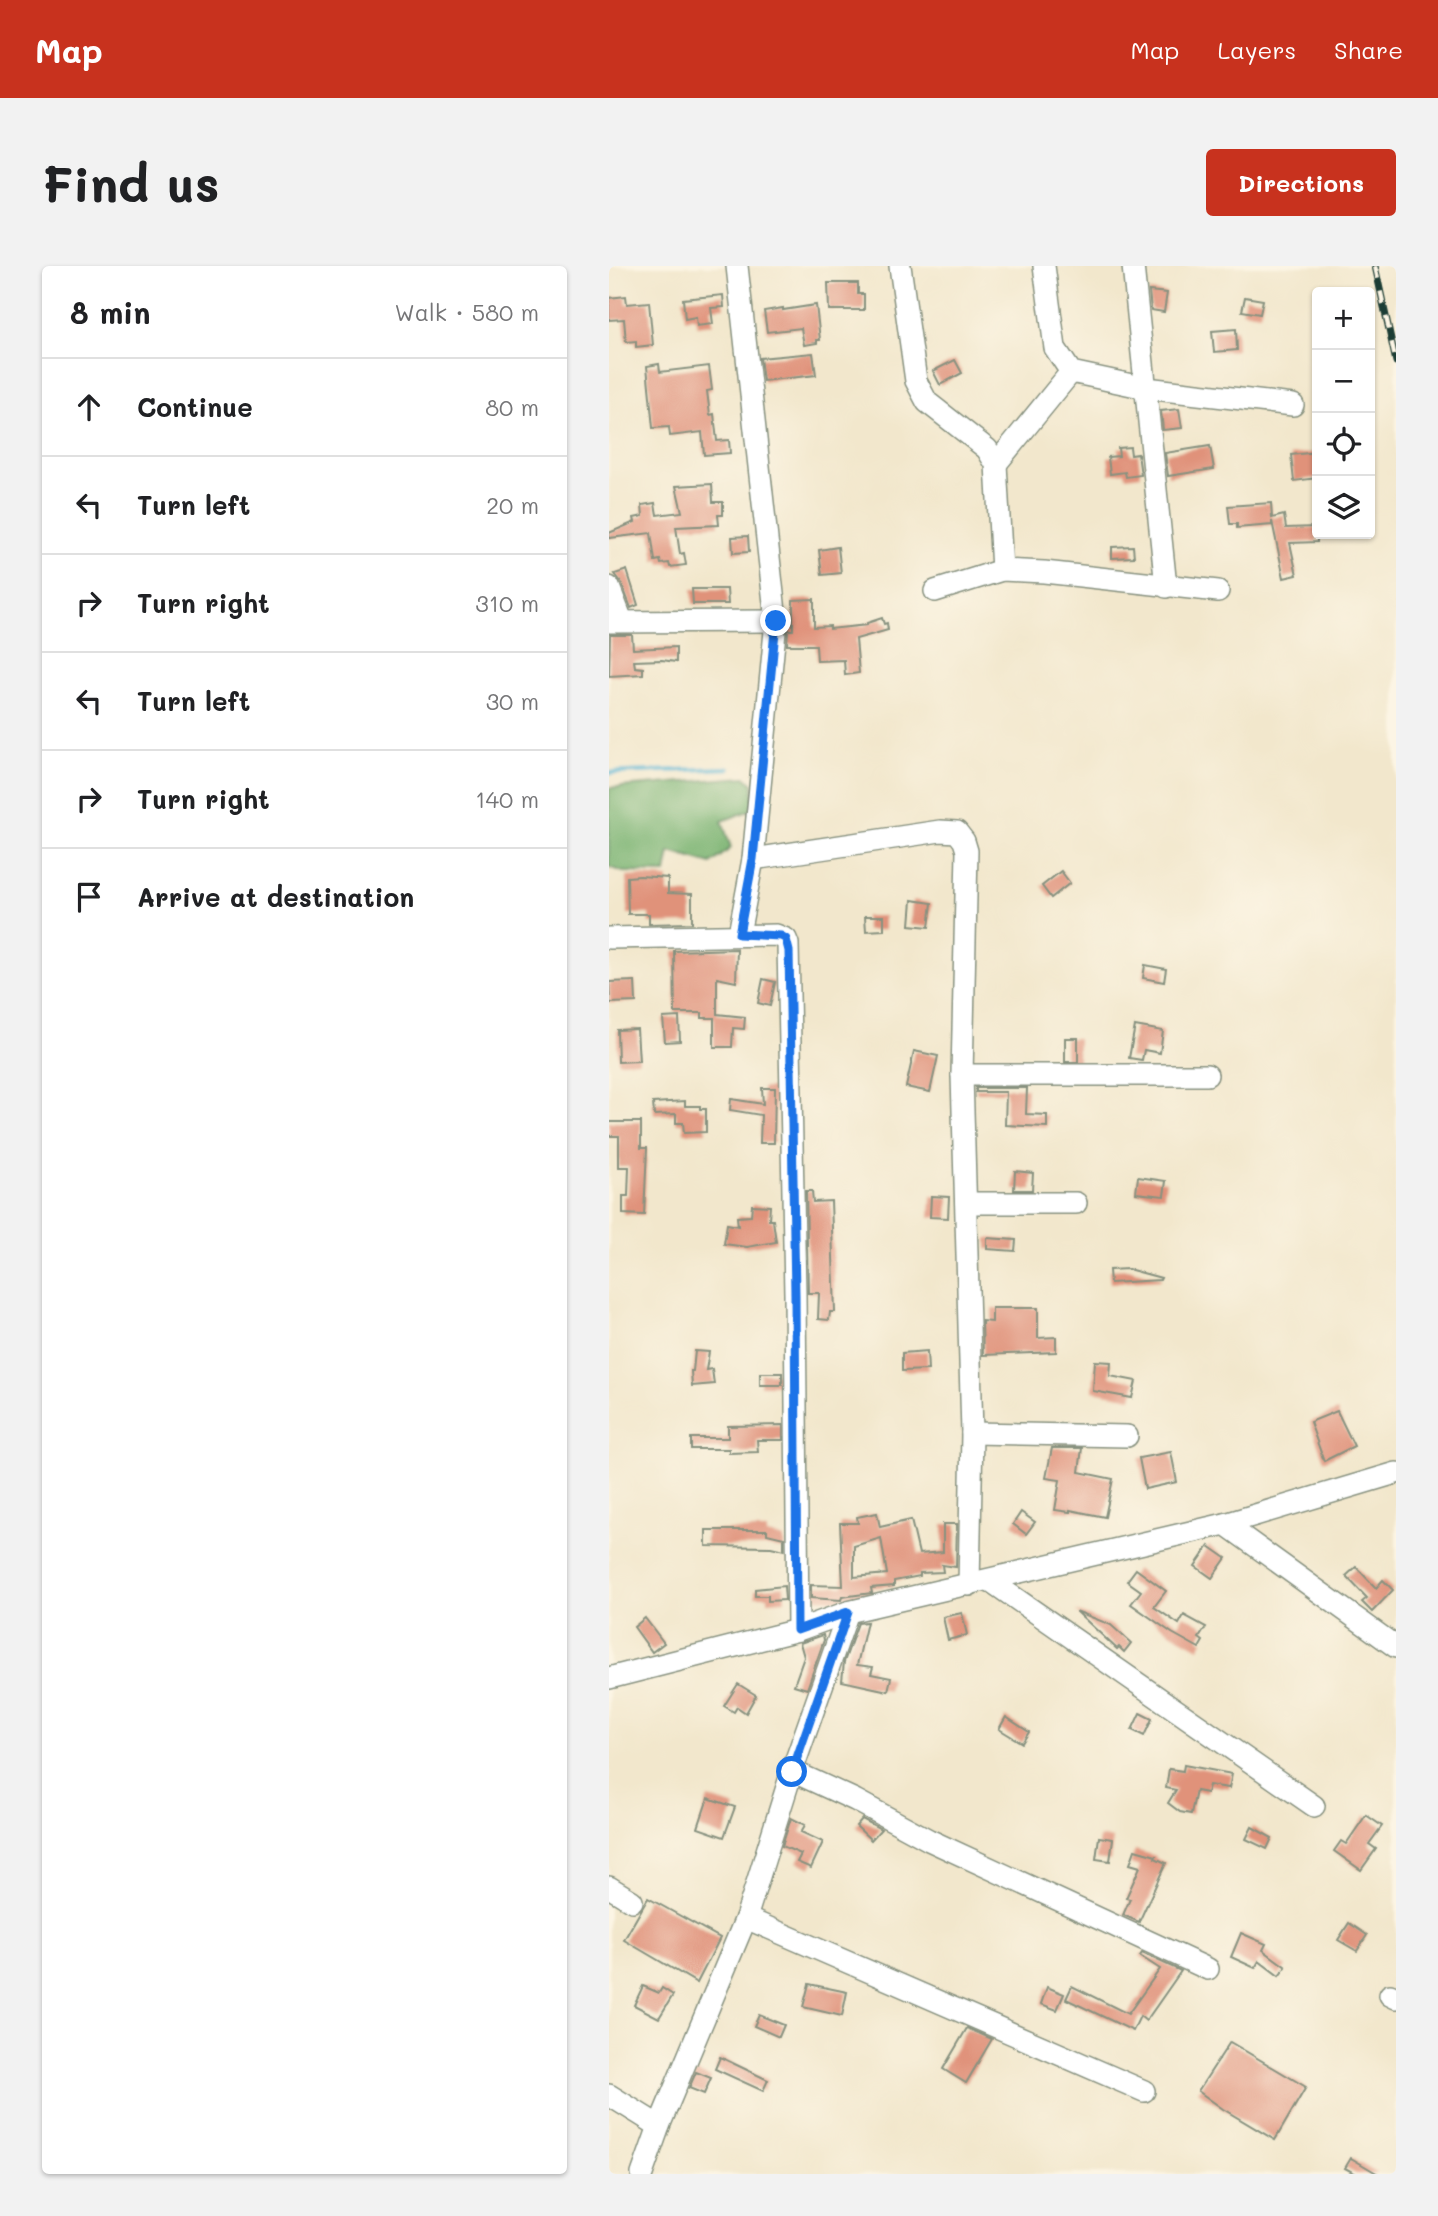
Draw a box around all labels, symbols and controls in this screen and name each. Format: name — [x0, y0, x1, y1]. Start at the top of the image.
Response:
text: Map — [35, 28, 103, 71]
text: Map — [1131, 34, 1179, 65]
text: Layers — [1217, 34, 1296, 65]
text: Share — [1334, 34, 1403, 65]
button: Directions — [1206, 149, 1396, 216]
text: Find us — [42, 151, 220, 214]
map controls — [1312, 287, 1375, 539]
button: + — [1312, 287, 1375, 350]
text: 8 min — [70, 292, 151, 332]
text: Walk · 580 m — [395, 297, 539, 327]
button: − — [1312, 350, 1375, 413]
icon: ahead — [70, 388, 108, 426]
text: Continue — [137, 390, 253, 424]
text: 80 m — [485, 392, 539, 422]
button: locate — [1312, 413, 1375, 476]
button: layers — [1312, 476, 1375, 539]
icon: left — [70, 486, 108, 524]
text: Turn left — [137, 488, 250, 522]
text: 20 m — [486, 490, 539, 520]
icon: right — [70, 584, 108, 622]
text: Turn right — [137, 586, 270, 620]
text: 310 m — [475, 588, 539, 618]
route end — [760, 605, 791, 636]
icon: left — [70, 682, 108, 720]
text: Turn left — [137, 684, 250, 718]
text: 30 m — [486, 686, 539, 716]
icon: right — [70, 780, 108, 818]
text: Turn right — [137, 782, 270, 816]
text: 140 m — [475, 784, 539, 814]
icon: arrive — [70, 878, 108, 916]
text: Arrive at destination — [137, 880, 414, 914]
route start — [776, 1756, 807, 1787]

